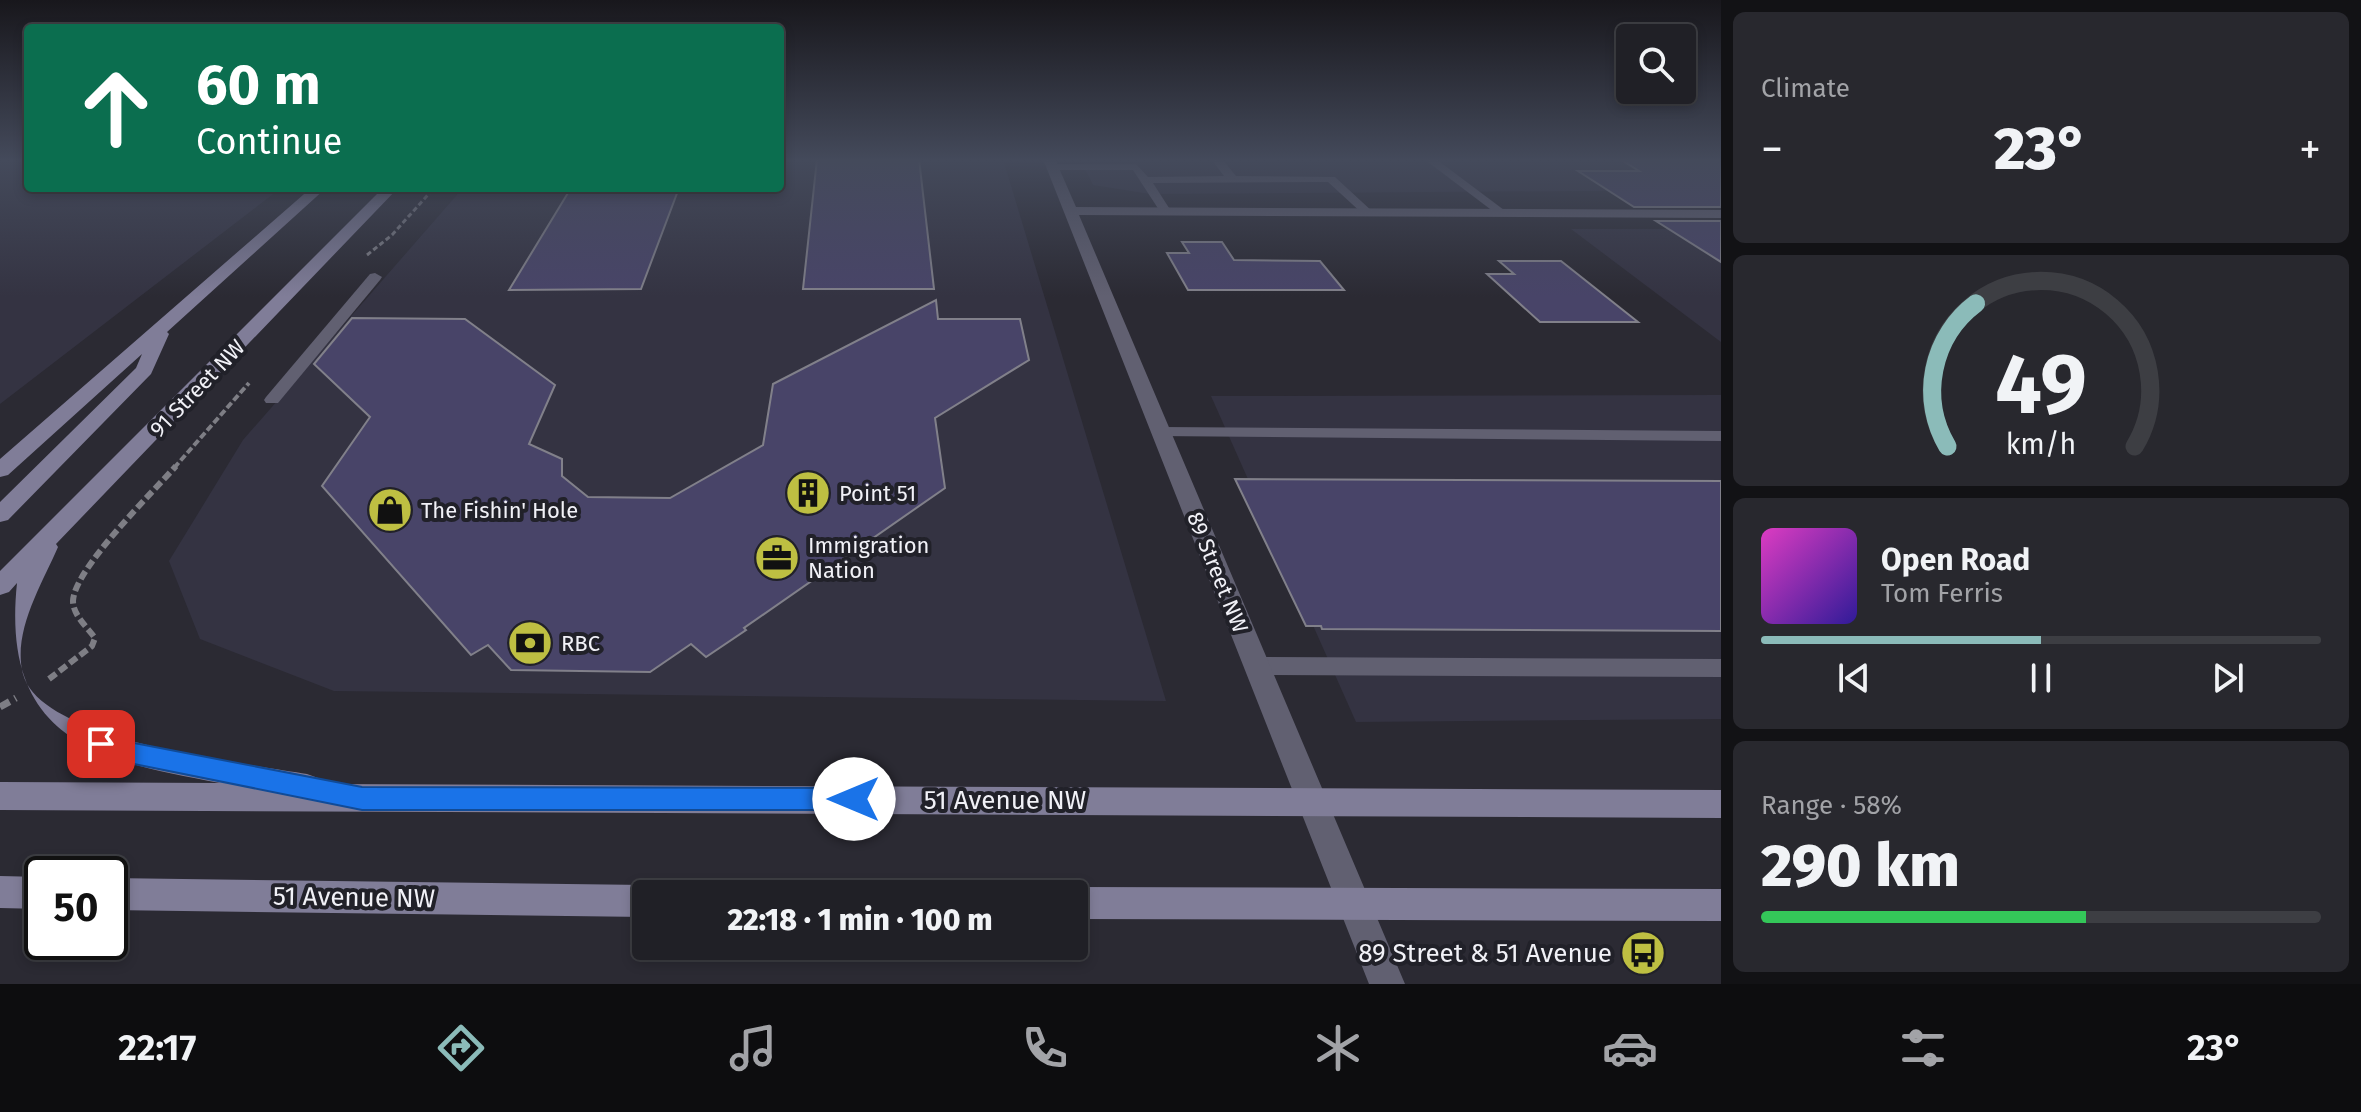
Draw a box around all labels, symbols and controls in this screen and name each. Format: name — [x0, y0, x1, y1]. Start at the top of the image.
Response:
map controls — [1616, 24, 1696, 104]
button: search — [1616, 24, 1696, 104]
text: 60 m — [196, 52, 321, 119]
icon: ahead — [64, 56, 168, 160]
text: Climate — [1761, 73, 1850, 104]
text: 23° — [1994, 113, 2088, 185]
text: Continue — [196, 120, 342, 164]
text: − — [1761, 123, 1783, 176]
text: + — [2299, 123, 2321, 176]
street label: 91 Street NW — [144, 334, 251, 443]
text: 49 — [1995, 334, 2087, 434]
text: km/h — [2006, 427, 2076, 462]
building icon: Point 51 — [784, 469, 832, 517]
place label: Point 51 — [839, 480, 916, 507]
shop icon: The Fishin' Hole — [366, 486, 414, 534]
place label: The Fishin' Hole — [421, 497, 578, 524]
street label: 89 Street NW — [1181, 508, 1254, 637]
place label: Immigration Nation — [808, 532, 929, 584]
office icon: Immigration Nation — [753, 534, 801, 582]
text: Open Road — [1881, 542, 2030, 578]
text: Tom Ferris — [1881, 578, 2003, 609]
bank icon: RBC — [506, 619, 554, 667]
place label: RBC — [561, 630, 600, 657]
icon: previous — [1832, 656, 1876, 700]
icon: pause — [2019, 656, 2063, 700]
icon: next — [2206, 656, 2250, 700]
pin — [67, 710, 135, 778]
icon: arrive — [79, 722, 123, 766]
position arrow — [812, 757, 896, 841]
street label: 51 Avenue NW — [924, 785, 1086, 816]
text: Range · 58% — [1761, 790, 1902, 821]
text: 290 km — [1761, 830, 1960, 902]
speed limit sign: 50 — [24, 856, 128, 960]
street label: 51 Avenue NW — [273, 881, 435, 914]
text: 22:18 · 1 min · 100 m — [727, 902, 993, 938]
bus stop icon: 89 Street & 51 Avenue — [1619, 929, 1667, 977]
place label: 89 Street & 51 Avenue — [1358, 938, 1612, 969]
icon: directions — [433, 1020, 489, 1076]
icon: music — [725, 1020, 781, 1076]
icon: phone — [1017, 1020, 1073, 1076]
icon: climate — [1310, 1020, 1366, 1076]
icon: car — [1602, 1020, 1658, 1076]
icon: filters — [1895, 1020, 1951, 1076]
text: 22:17 — [118, 1026, 196, 1070]
text: 23° — [2187, 1026, 2243, 1070]

